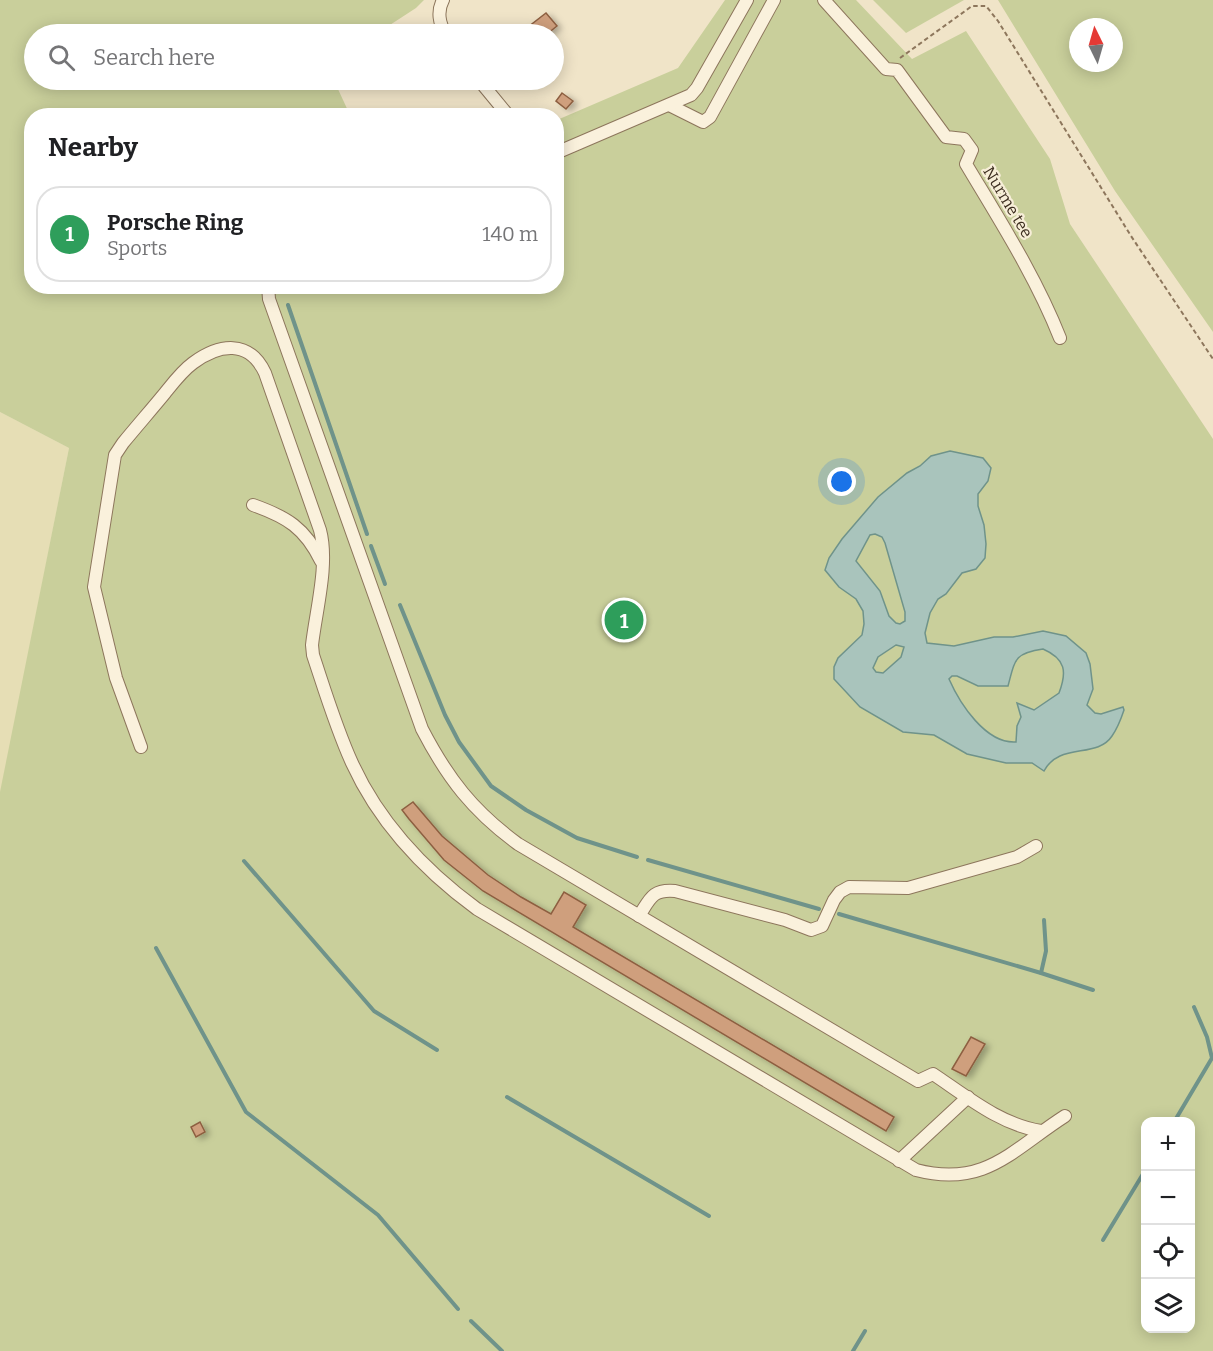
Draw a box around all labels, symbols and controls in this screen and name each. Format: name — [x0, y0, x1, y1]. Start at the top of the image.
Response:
north arrow — [1069, 18, 1123, 72]
search box — [24, 24, 564, 90]
icon: search — [45, 41, 78, 74]
text: Search here — [93, 44, 215, 71]
text: Nearby — [48, 132, 138, 163]
street label: Nurme tee — [979, 163, 1037, 241]
text: Porsche Ring — [107, 209, 243, 236]
text: 1 — [65, 222, 74, 246]
text: 140 m — [482, 222, 538, 246]
text: Sports — [107, 236, 167, 260]
your location — [827, 467, 856, 496]
pin: 1 — [604, 598, 644, 642]
map controls — [1141, 1117, 1195, 1333]
button: + — [1141, 1117, 1195, 1171]
button: − — [1141, 1171, 1195, 1225]
button: locate — [1141, 1225, 1195, 1279]
button: layers — [1141, 1279, 1195, 1333]

